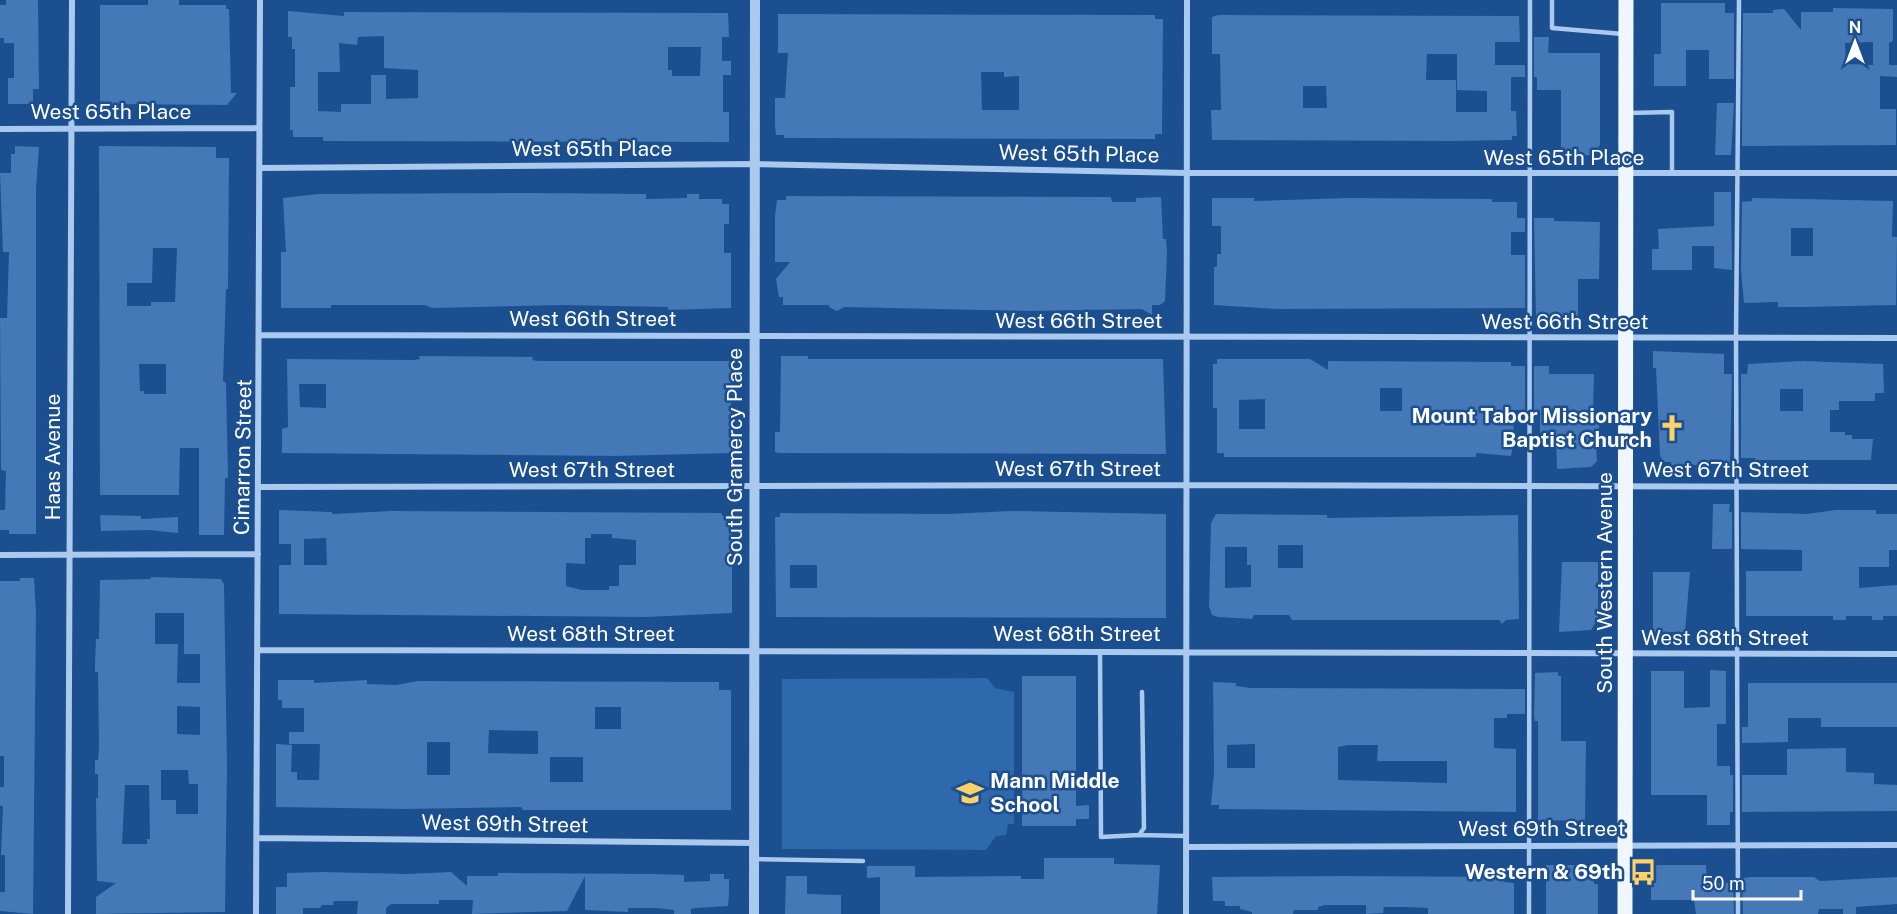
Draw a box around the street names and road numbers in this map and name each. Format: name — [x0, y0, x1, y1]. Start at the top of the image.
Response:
street label: West 65th Place — [31, 99, 191, 124]
street label: West 65th Place — [512, 136, 672, 161]
street label: West 65th Place — [998, 140, 1160, 167]
street label: West 65th Place — [1484, 145, 1644, 170]
street label: West 66th Street — [509, 306, 677, 331]
street label: West 66th Street — [995, 308, 1163, 333]
street label: West 66th Street — [1481, 309, 1649, 334]
street label: South Gramercy Place — [722, 348, 747, 566]
street label: Cimarron Street — [229, 379, 256, 535]
street label: Haas Avenue — [40, 394, 65, 520]
street label: West 67th Street — [995, 456, 1161, 481]
street label: West 67th Street — [509, 457, 675, 482]
street label: West 67th Street — [1643, 457, 1809, 482]
street label: South Western Avenue — [1592, 472, 1617, 694]
street label: West 68th Street — [507, 621, 675, 646]
street label: West 68th Street — [993, 621, 1161, 646]
street label: West 68th Street — [1641, 625, 1809, 650]
street label: West 69th Street — [421, 810, 589, 837]
street label: West 69th Street — [1458, 816, 1626, 841]

